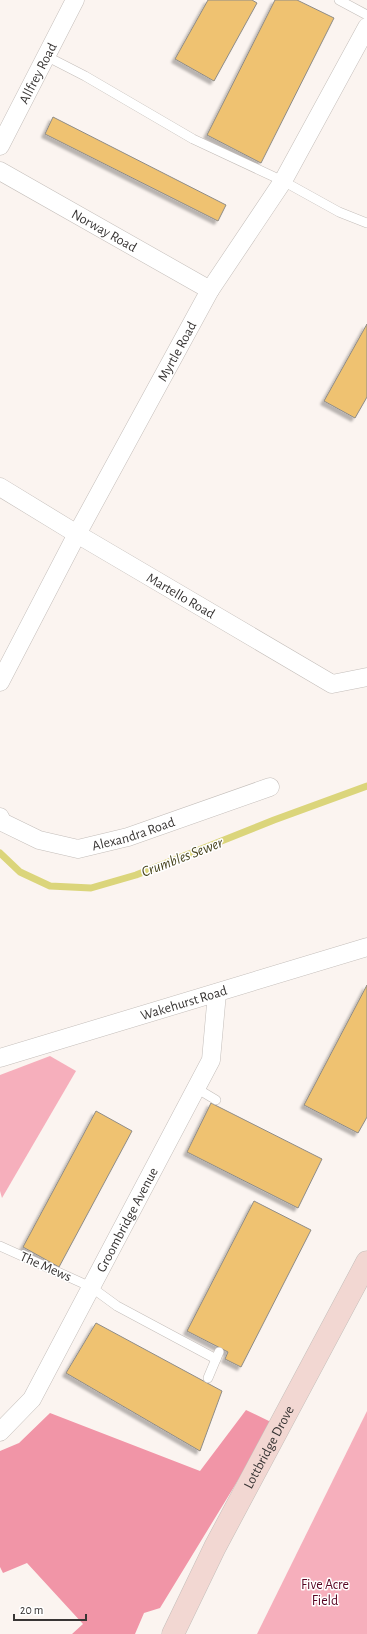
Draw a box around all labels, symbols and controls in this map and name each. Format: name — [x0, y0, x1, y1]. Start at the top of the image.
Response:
street label: Allfrey Road — [17, 41, 60, 106]
street label: Norway Road — [69, 207, 139, 255]
street label: Myrtle Road — [156, 319, 199, 384]
street label: Martello Road — [144, 571, 217, 622]
street label: Alexandra Road — [91, 815, 177, 853]
water label: Crumbles Sewer — [140, 835, 226, 880]
street label: Wakehurst Road — [139, 984, 229, 1023]
street label: Groombridge Avenue — [94, 1165, 161, 1275]
street label: The Mews — [18, 1249, 73, 1284]
street label: Lottbridge Drove — [241, 1404, 297, 1491]
park label: Five Acre Field — [301, 1578, 349, 1608]
scale bar — [14, 1596, 86, 1622]
text: 20 m — [20, 1604, 43, 1616]

